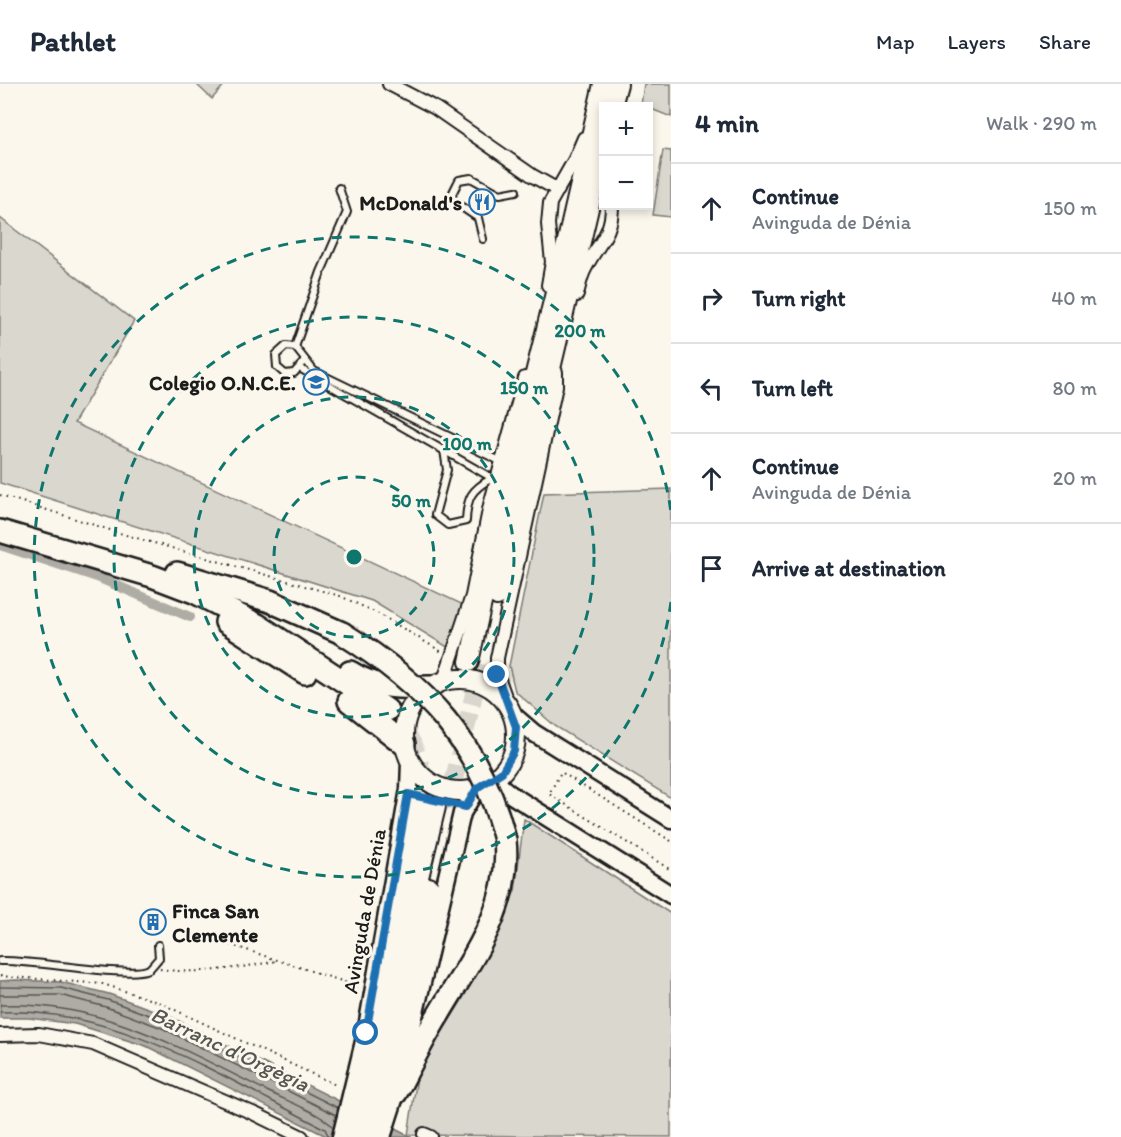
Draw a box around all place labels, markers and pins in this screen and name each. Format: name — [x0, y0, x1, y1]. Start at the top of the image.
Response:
restaurant icon: McDonald's — [467, 187, 497, 217]
place label: McDonald's — [359, 190, 462, 215]
school or university icon: Colegio O.N.C.E. — [301, 367, 331, 397]
place label: Colegio O.N.C.E. — [149, 370, 296, 396]
centre of rings — [344, 547, 364, 567]
place label: Finca San Clemente — [172, 898, 259, 947]
building icon: Finca San Clemente — [138, 907, 168, 937]

